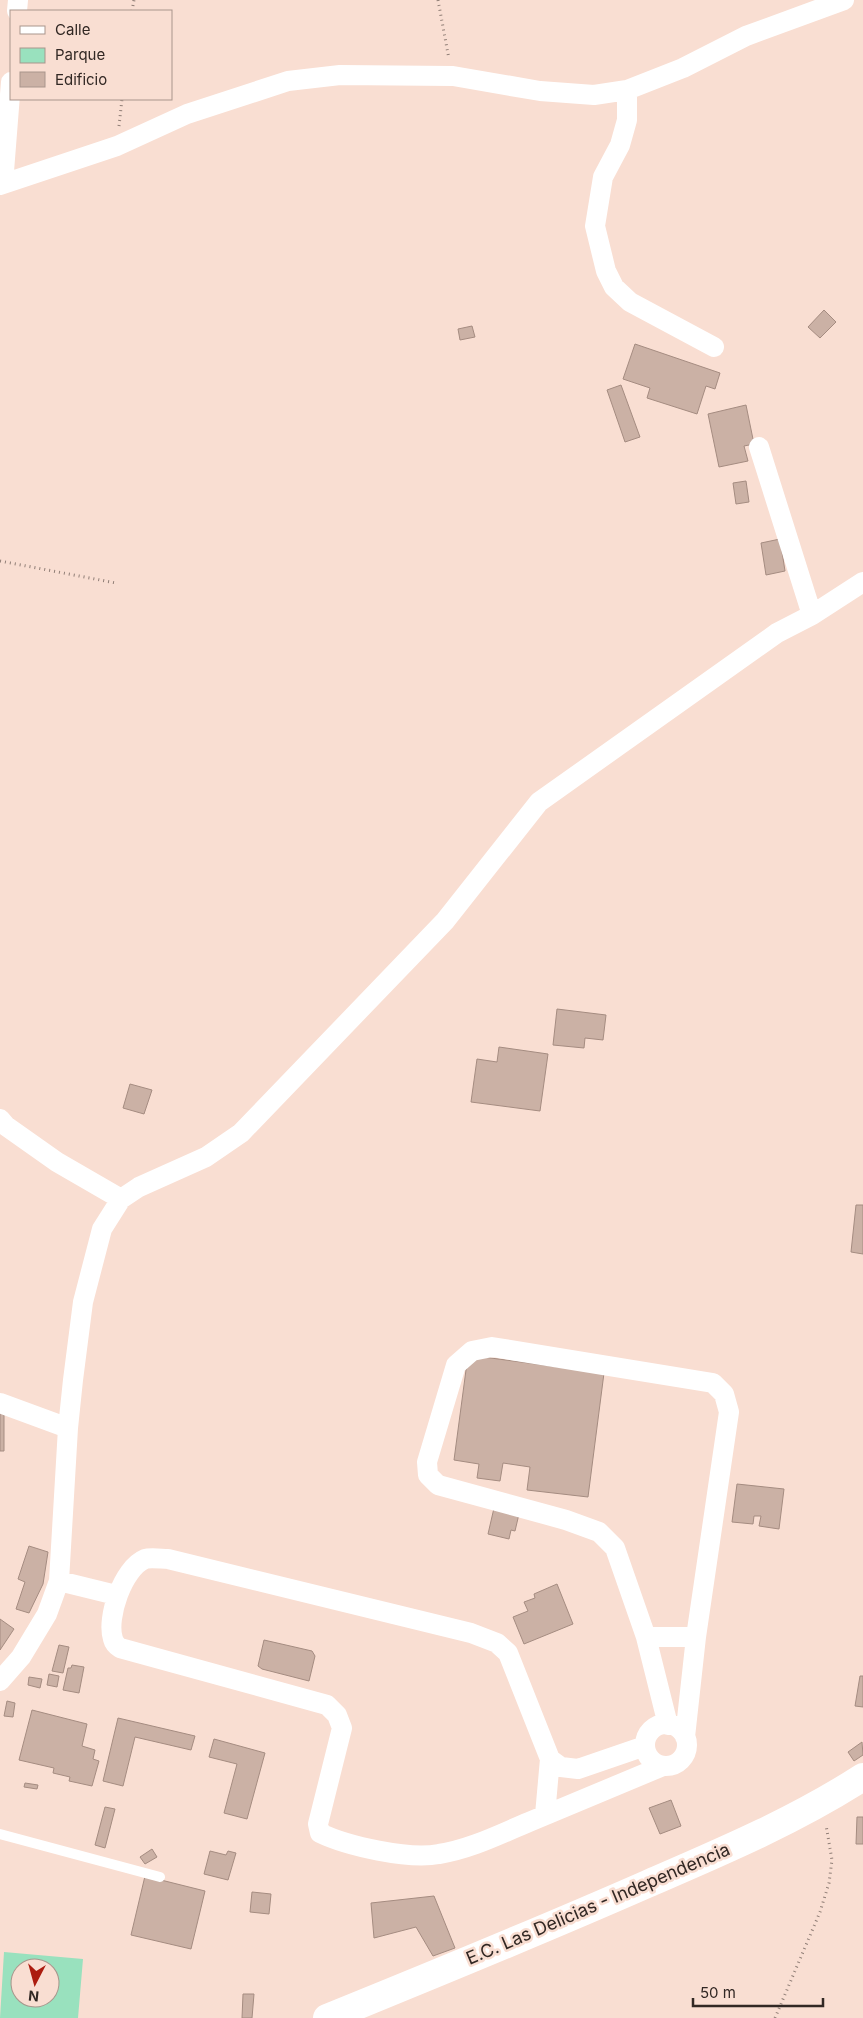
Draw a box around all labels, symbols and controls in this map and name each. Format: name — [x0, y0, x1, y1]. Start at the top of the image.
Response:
legend — [10, 10, 172, 100]
text: Calle — [55, 20, 90, 39]
text: Parque — [55, 45, 105, 64]
text: Edificio — [55, 70, 107, 89]
street label: E.C. Las Delicias - Independencia — [463, 1838, 733, 1969]
north arrow — [10, 1958, 60, 2008]
scale bar — [693, 1976, 823, 2008]
text: 50 m — [700, 1983, 736, 2002]
text: N — [27, 1987, 40, 2005]

